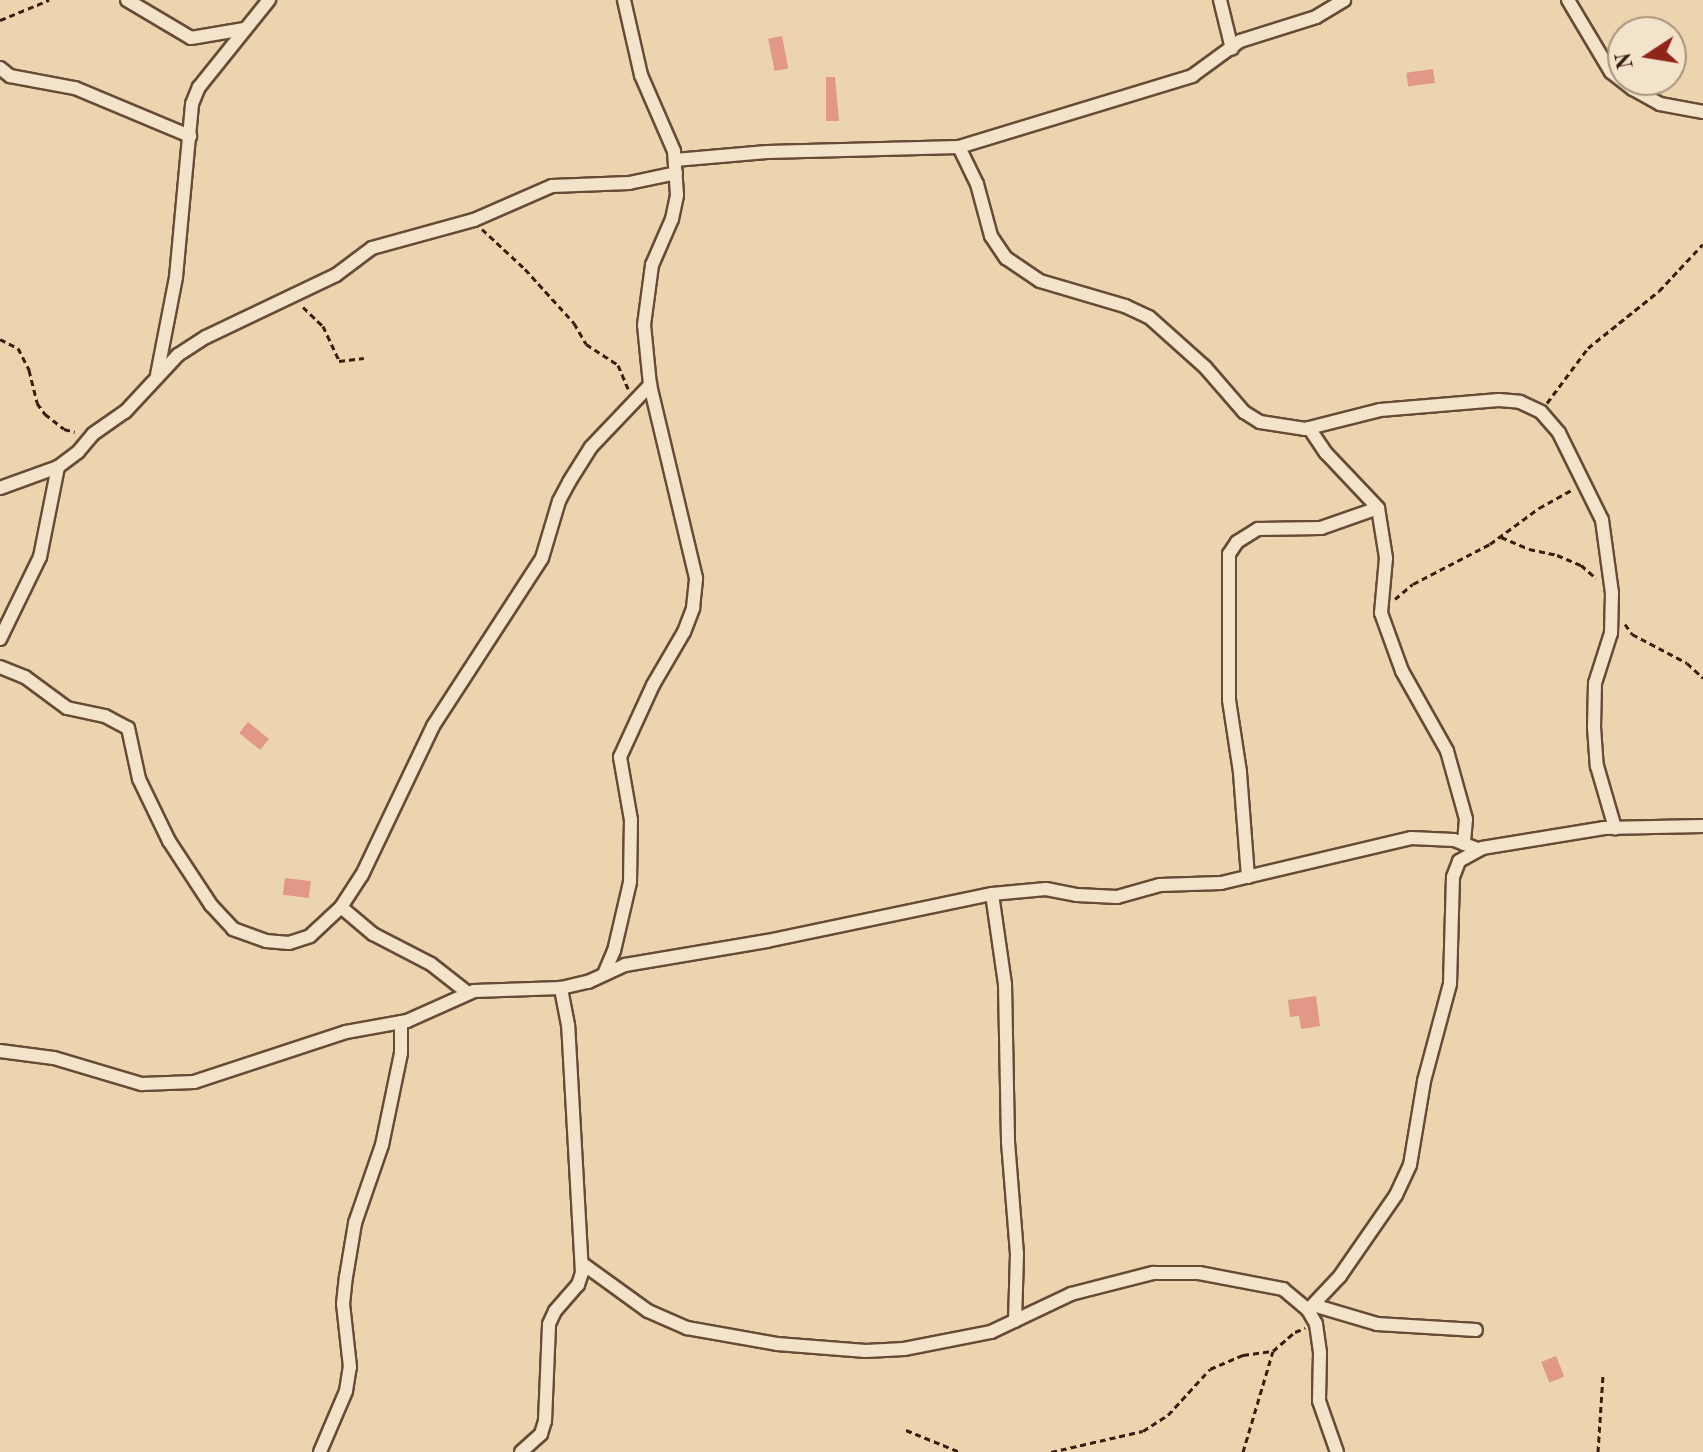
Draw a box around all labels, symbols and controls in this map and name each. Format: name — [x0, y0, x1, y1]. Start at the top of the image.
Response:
north arrow — [1607, 16, 1687, 96]
text: N — [1613, 50, 1638, 71]

